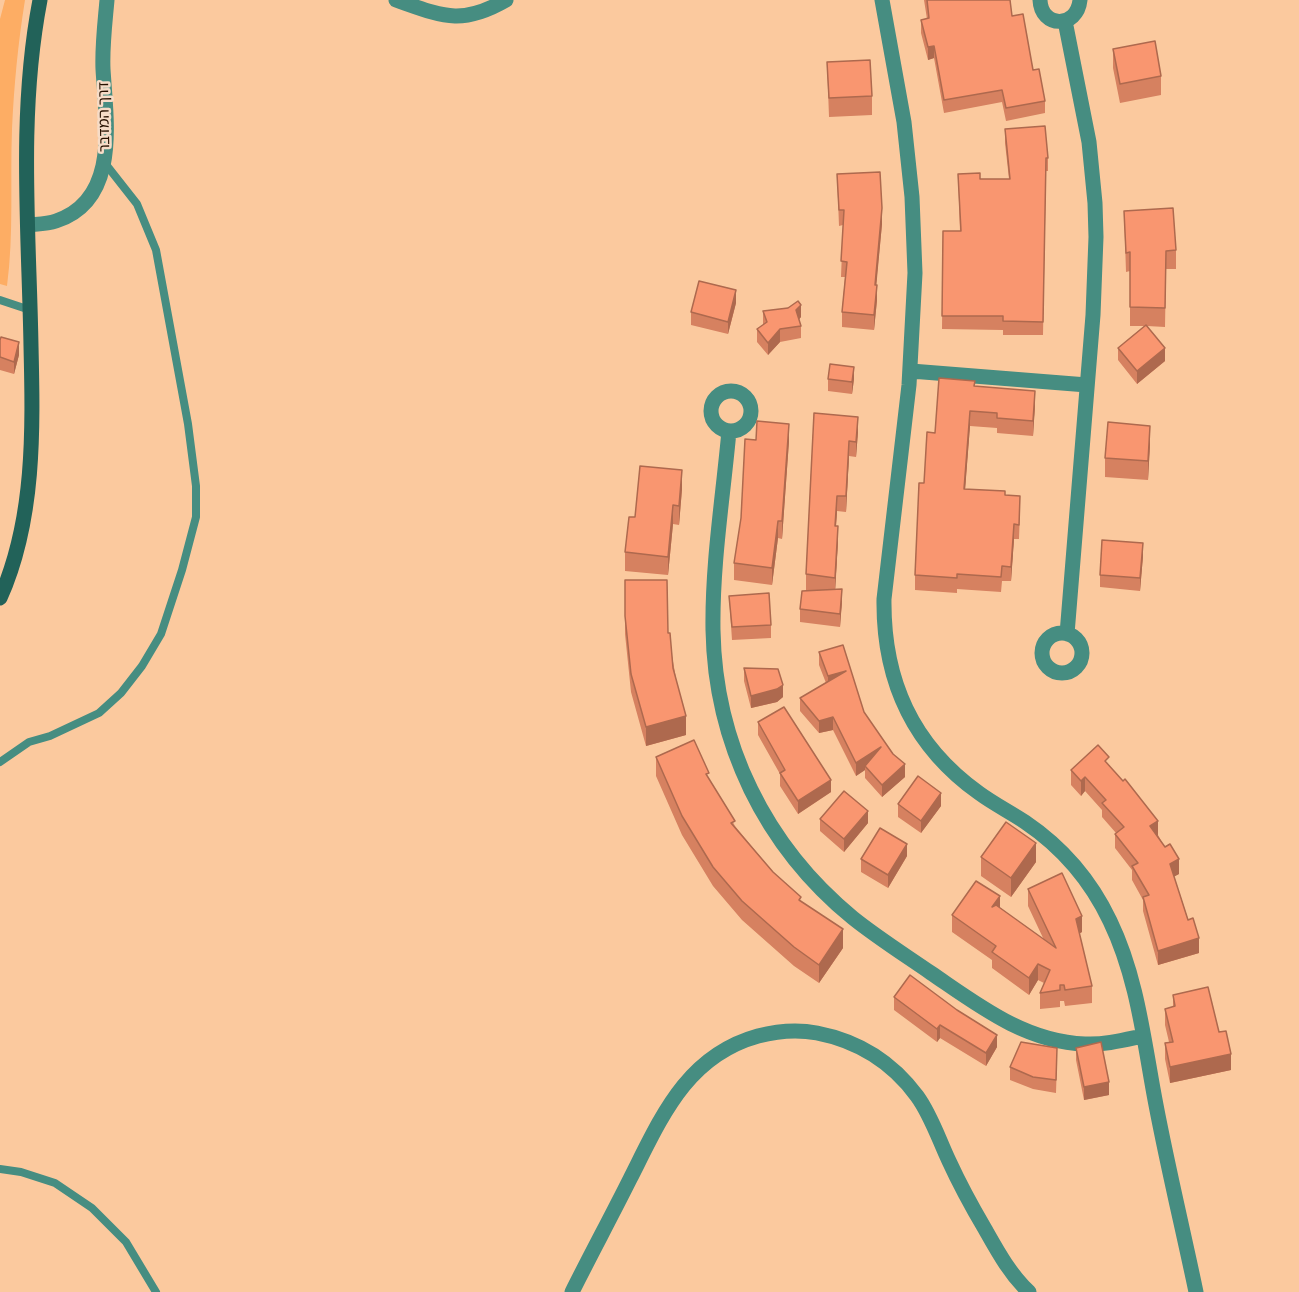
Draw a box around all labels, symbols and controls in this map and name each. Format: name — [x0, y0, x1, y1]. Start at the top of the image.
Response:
street label: דרך המדבר — [94, 82, 114, 152]

